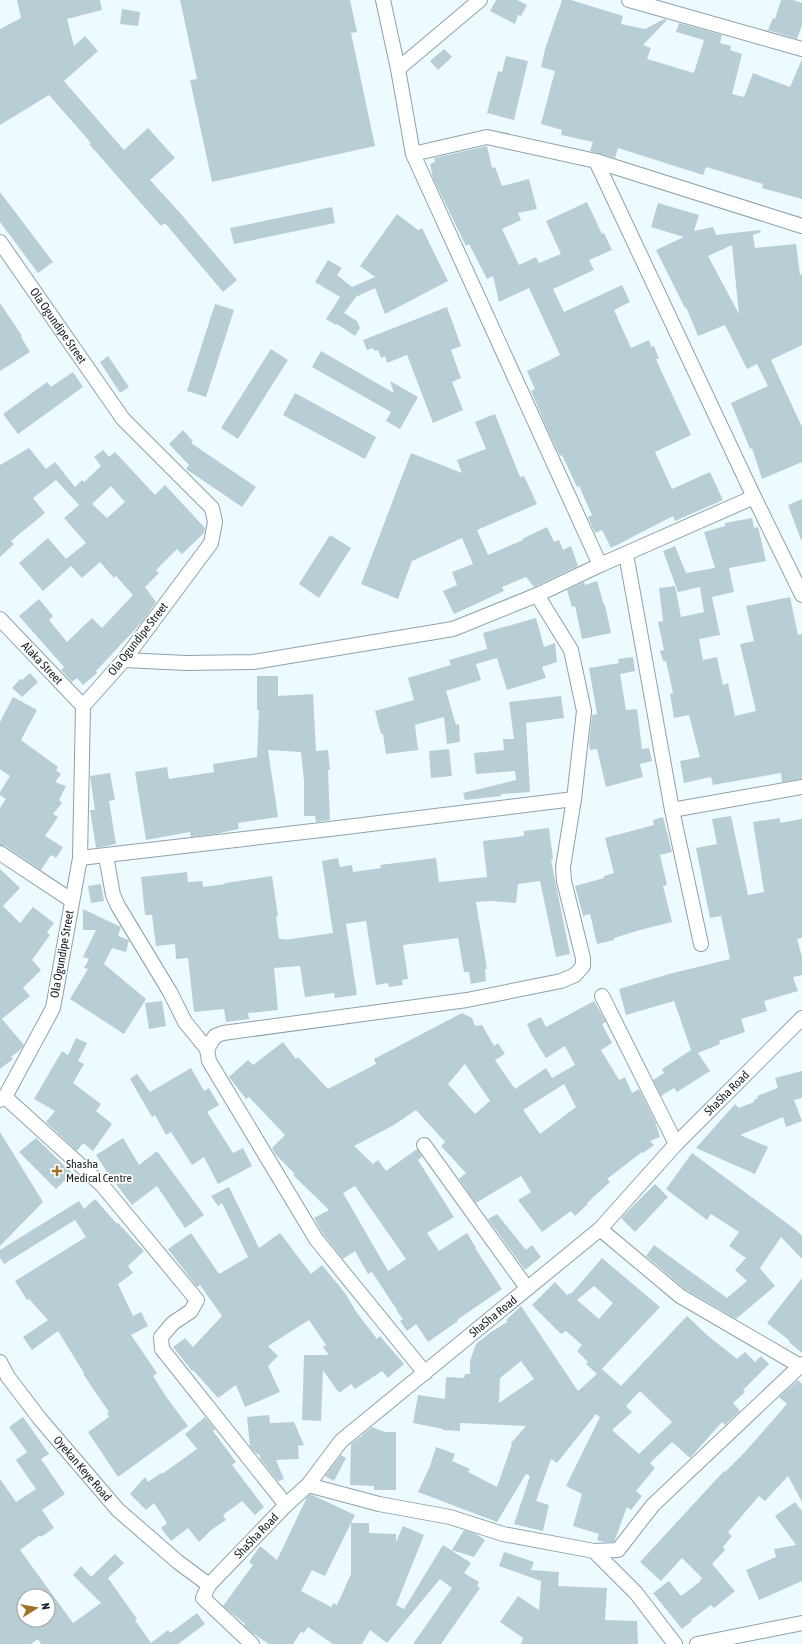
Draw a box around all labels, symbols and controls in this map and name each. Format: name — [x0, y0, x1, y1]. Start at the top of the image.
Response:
street label: Ola Ogundipe Street — [27, 285, 90, 367]
street label: Ola Ogundipe Street — [105, 599, 171, 678]
street label: Alaka Street — [19, 639, 66, 688]
street label: Ola Ogundipe Street — [47, 909, 77, 999]
street label: ShaSha Road — [702, 1068, 752, 1118]
place label: Shasha Medical Centre — [66, 1157, 132, 1185]
marker: Shasha Medical Centre — [51, 1165, 63, 1177]
street label: ShaSha Road — [466, 1293, 520, 1340]
street label: Oyekan Keye Road — [51, 1433, 114, 1504]
street label: ShaSha Road — [231, 1510, 281, 1561]
north arrow — [16, 1588, 56, 1628]
text: N — [39, 1602, 52, 1610]

